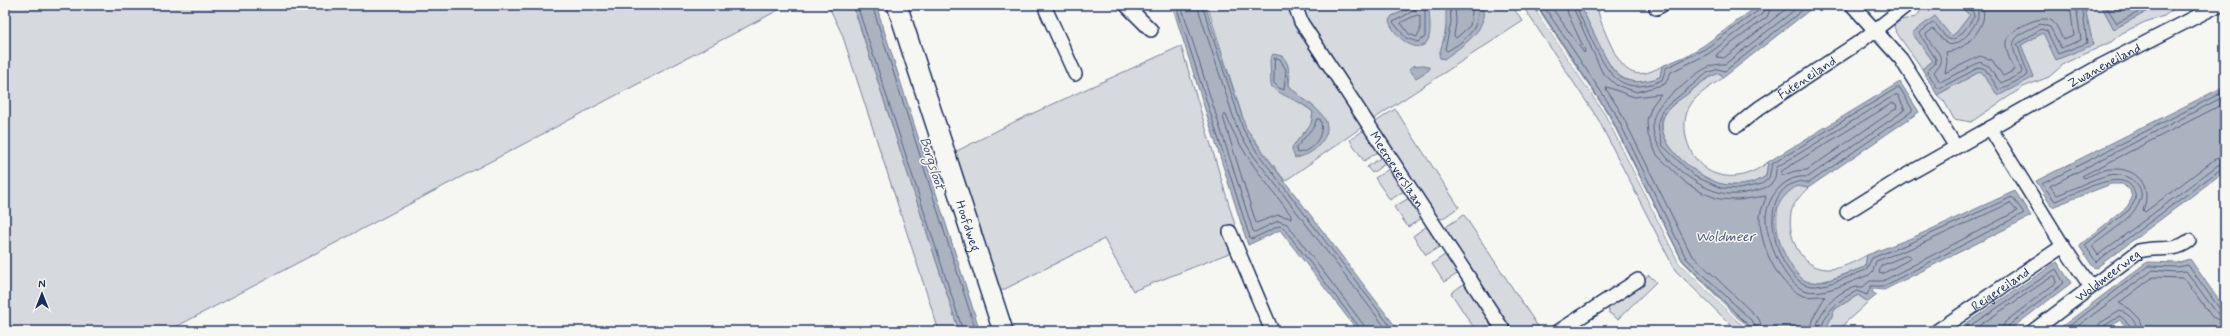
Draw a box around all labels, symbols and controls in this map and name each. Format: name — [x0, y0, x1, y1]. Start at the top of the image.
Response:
street label: Zwaneneiland — [2065, 40, 2144, 93]
street label: Futeneiland — [1775, 53, 1840, 104]
street label: Meeroeverslaan — [1365, 128, 1428, 211]
water label: Borgsloot — [913, 135, 949, 194]
street label: Hoofdweg — [951, 198, 984, 254]
water label: Woldmeer — [1695, 228, 1757, 246]
street label: Woldmeerweg — [2072, 246, 2144, 306]
street label: Reigereiland — [1968, 264, 2033, 315]
north arrow — [22, 274, 62, 314]
text: N — [38, 278, 46, 292]

